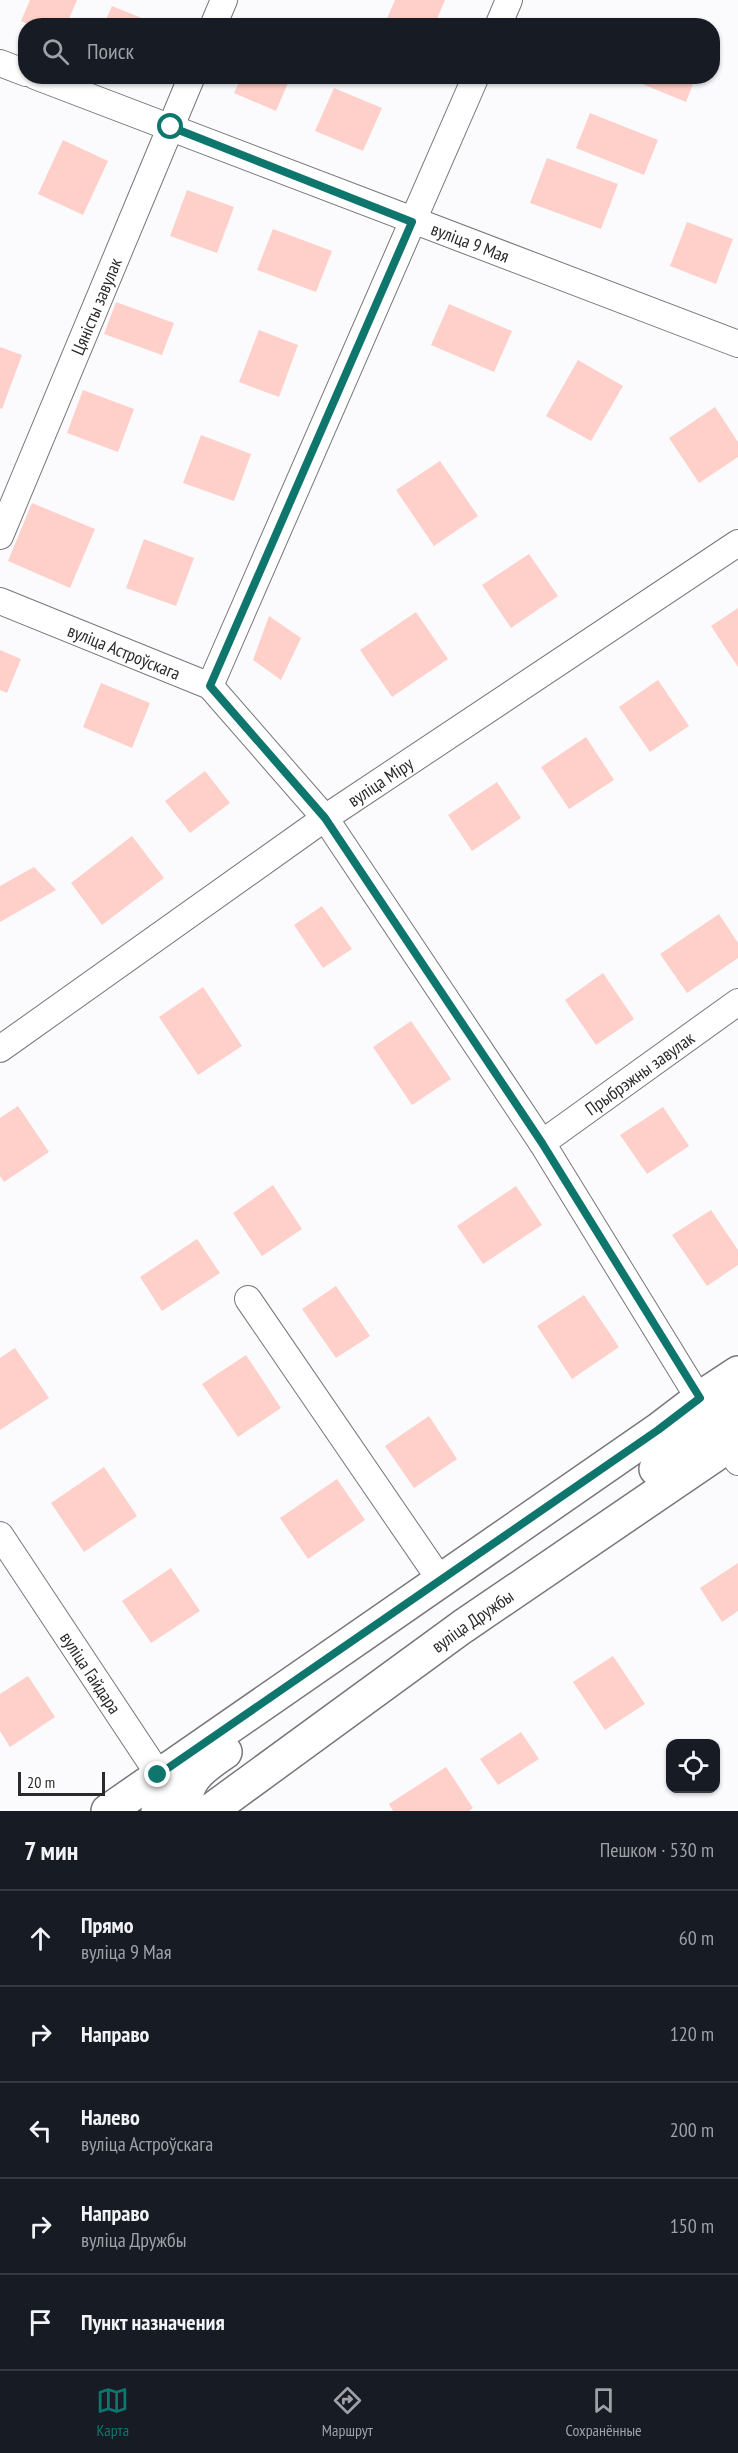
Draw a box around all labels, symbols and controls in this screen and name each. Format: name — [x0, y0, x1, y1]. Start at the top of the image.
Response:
search box — [18, 18, 720, 84]
icon: search — [39, 35, 72, 68]
text: Поиск — [87, 37, 134, 65]
route start — [157, 113, 183, 139]
street label: вуліца 9 Мая — [428, 217, 513, 267]
street label: Цяністы завулак — [65, 254, 126, 358]
street label: вуліца Астроўскага — [65, 618, 184, 684]
street label: вуліца Міру — [343, 751, 417, 811]
street label: Прыбрэжны завулак — [580, 1026, 699, 1120]
street label: вуліца Дружбы — [427, 1584, 518, 1657]
street label: вуліца Гайдара — [56, 1627, 127, 1718]
map controls — [666, 1739, 720, 1793]
button: locate — [666, 1739, 720, 1793]
route end — [144, 1761, 170, 1787]
scale bar — [18, 1769, 105, 1796]
text: 20 m — [27, 1772, 55, 1792]
text: 7 мин — [24, 1834, 78, 1867]
text: Пешком · 530 m — [600, 1837, 714, 1863]
text: Прямо — [81, 1911, 134, 1939]
icon: ahead — [24, 1922, 57, 1955]
text: 60 m — [679, 1925, 714, 1951]
text: вуліца 9 Мая — [81, 1939, 172, 1965]
icon: right — [24, 2018, 57, 2051]
text: Направо — [81, 2020, 149, 2048]
text: 120 m — [670, 2021, 714, 2047]
text: Налево — [81, 2103, 140, 2131]
icon: left — [24, 2114, 57, 2147]
text: 200 m — [670, 2117, 714, 2143]
text: вуліца Астроўскага — [81, 2131, 213, 2157]
text: Направо — [81, 2199, 149, 2227]
icon: right — [24, 2210, 57, 2243]
text: 150 m — [670, 2213, 714, 2239]
text: вуліца Дружбы — [81, 2227, 187, 2253]
icon: arrive — [24, 2306, 57, 2339]
text: Пункт назначения — [81, 2308, 225, 2336]
tab: Карта — [96, 2384, 129, 2440]
tab: Маршрут — [322, 2384, 373, 2440]
tab: Сохранённые — [566, 2384, 642, 2440]

